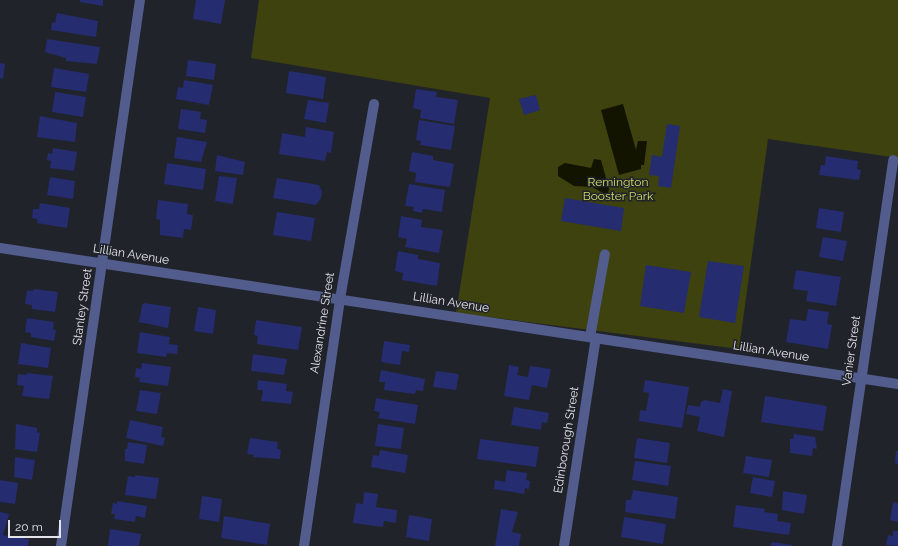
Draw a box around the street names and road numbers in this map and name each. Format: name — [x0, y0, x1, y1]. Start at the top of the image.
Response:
street label: Lillian Avenue — [92, 242, 170, 268]
street label: Stanley Street — [70, 268, 96, 346]
street label: Alexandrine Street — [308, 271, 338, 375]
street label: Lillian Avenue — [412, 290, 490, 316]
street label: Vanier Street — [840, 315, 864, 387]
street label: Lillian Avenue — [732, 339, 810, 365]
street label: Edinborough Street — [551, 386, 583, 494]

